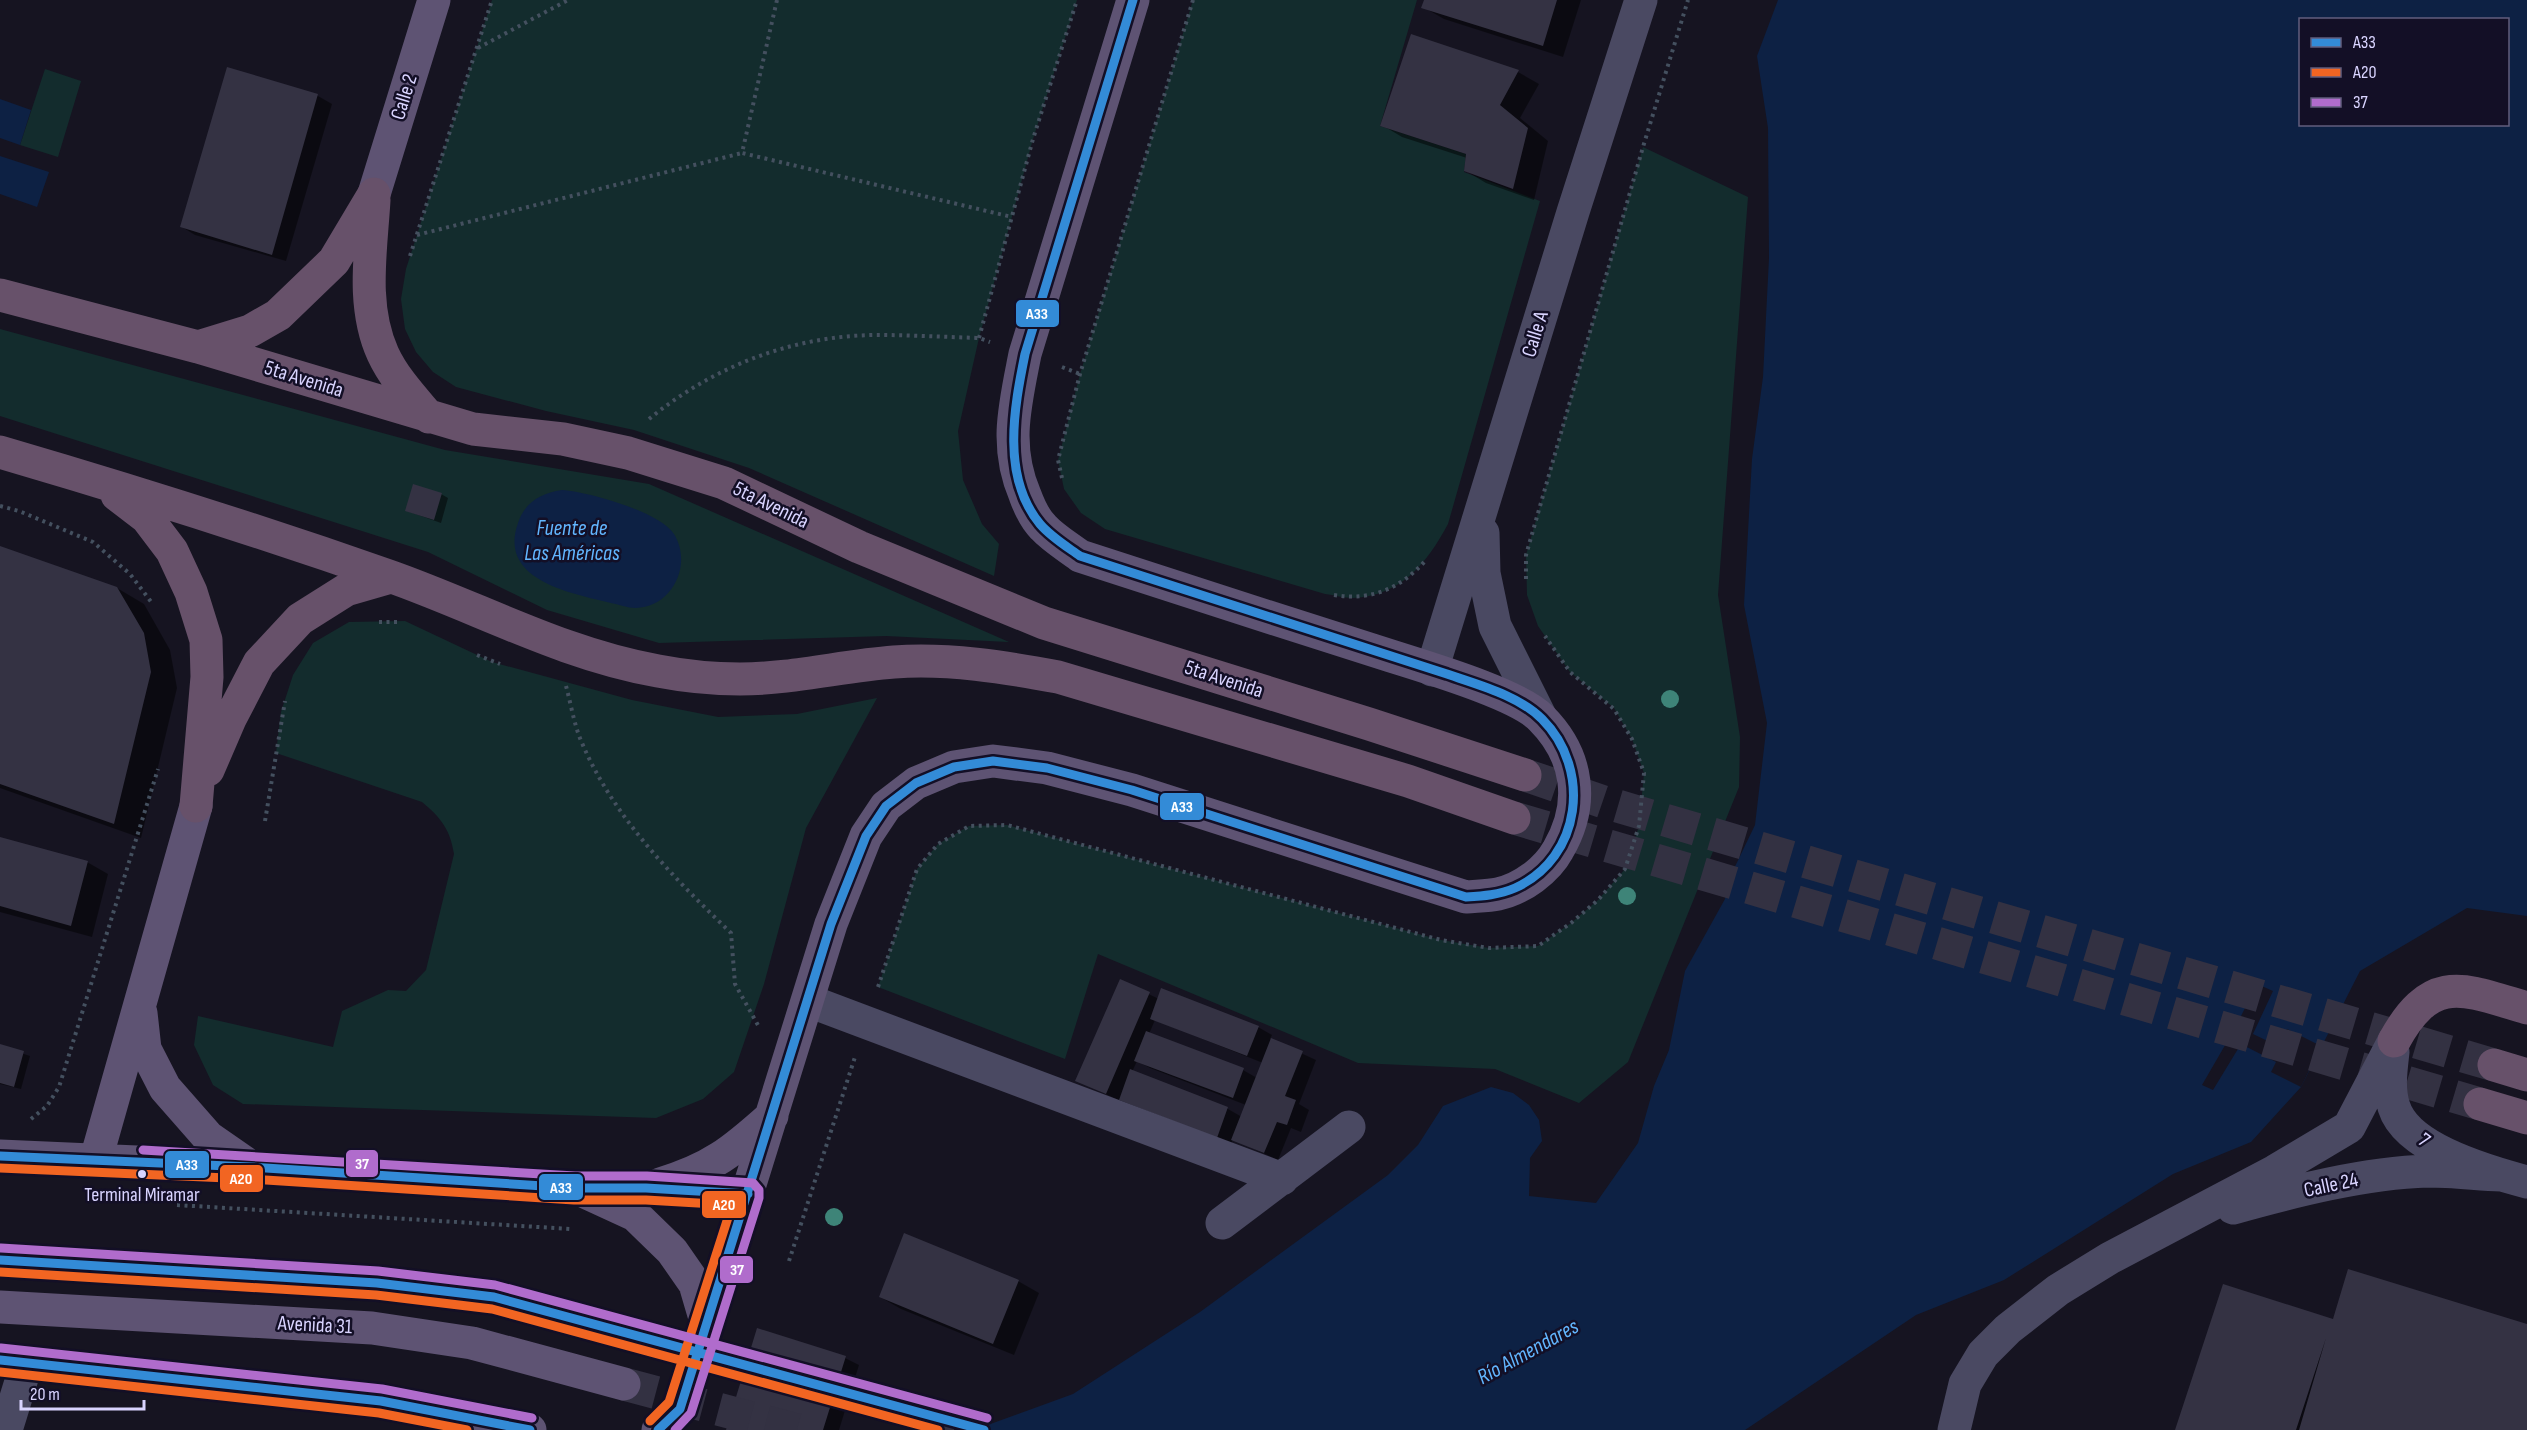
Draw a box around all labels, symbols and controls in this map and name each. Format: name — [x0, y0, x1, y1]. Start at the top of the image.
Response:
legend — [2299, 18, 2509, 126]
text: A33 — [2352, 32, 2376, 53]
text: A20 — [2352, 62, 2376, 83]
street label: Calle 2 — [385, 71, 423, 123]
text: 37 — [2353, 92, 2369, 113]
line badge: A33 — [1015, 299, 1060, 328]
text: A33 — [1025, 305, 1048, 324]
street label: Calle A — [1516, 307, 1554, 360]
street label: 5ta Avenida — [262, 355, 346, 403]
street label: 5ta Avenida — [729, 476, 813, 534]
water label: Fuente de Las Américas — [524, 515, 620, 567]
street label: 5ta Avenida — [1182, 655, 1266, 703]
line badge: A33 — [1159, 792, 1205, 821]
text: A33 — [1170, 798, 1193, 817]
street label: 7 — [2413, 1127, 2435, 1153]
line badge: 37 — [345, 1149, 379, 1178]
line badge: A33 — [164, 1150, 210, 1179]
text: 37 — [355, 1155, 369, 1174]
text: A33 — [175, 1156, 198, 1175]
line badge: A20 — [219, 1164, 264, 1193]
street label: Calle 24 — [2302, 1167, 2361, 1203]
marker: Terminal Miramar — [136, 1168, 148, 1180]
text: A20 — [229, 1170, 252, 1189]
line badge: A33 — [538, 1173, 584, 1201]
text: A33 — [549, 1179, 572, 1198]
place label: Terminal Miramar — [84, 1183, 200, 1207]
line badge: A20 — [701, 1190, 747, 1219]
text: A20 — [712, 1196, 735, 1215]
line badge: 37 — [719, 1255, 754, 1284]
text: 37 — [730, 1261, 744, 1280]
street label: Avenida 31 — [276, 1311, 353, 1339]
water label: Río Almendares — [1473, 1313, 1584, 1391]
scale bar — [21, 1373, 144, 1411]
text: 20 m — [30, 1384, 60, 1405]

